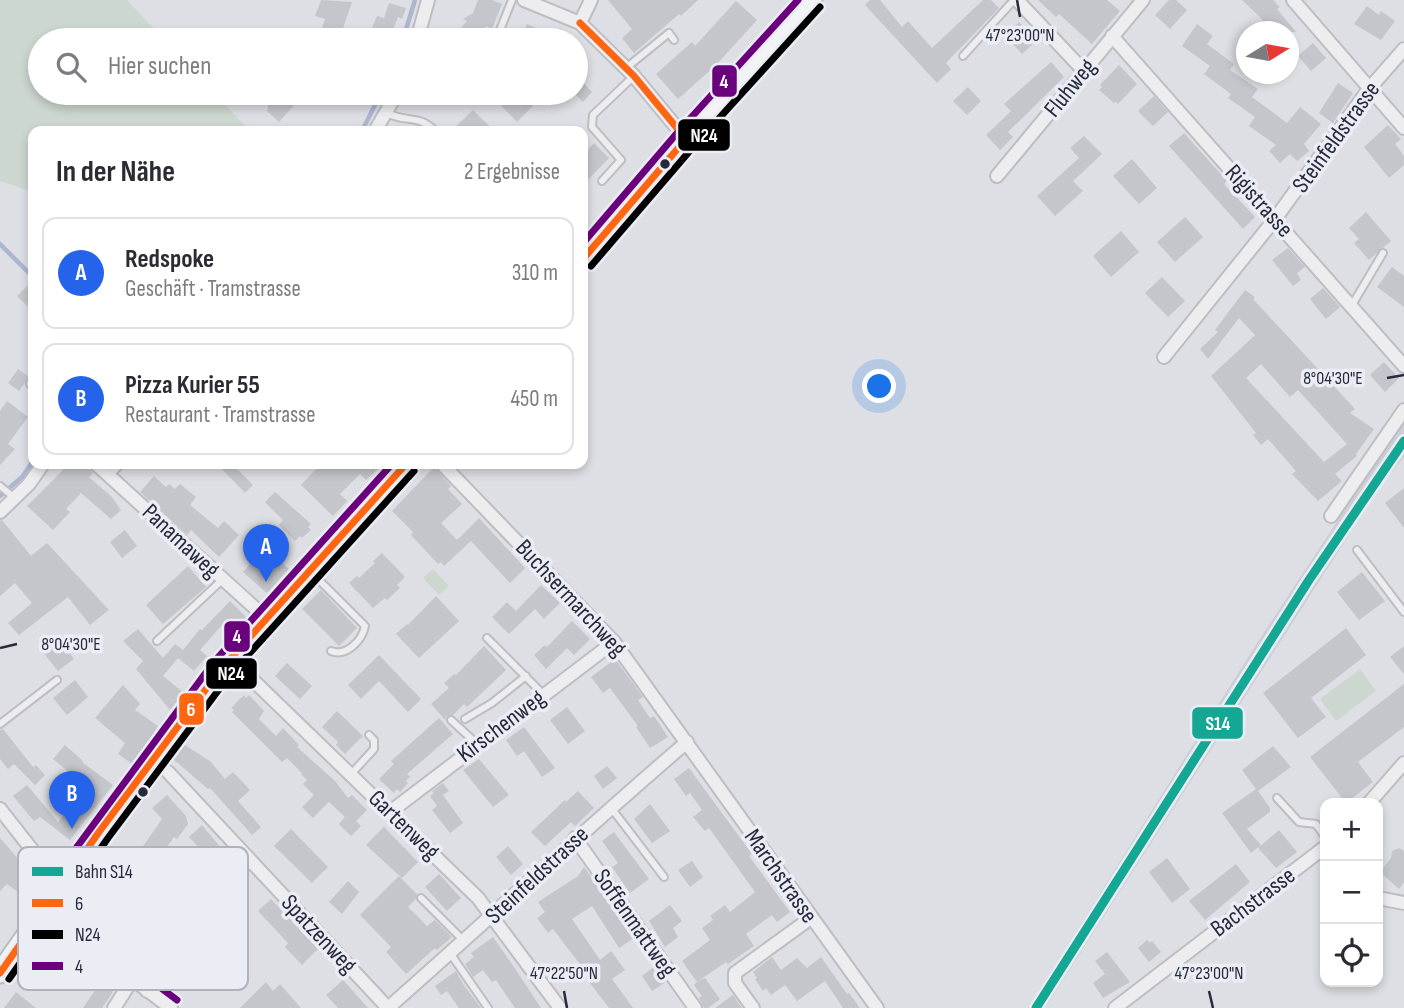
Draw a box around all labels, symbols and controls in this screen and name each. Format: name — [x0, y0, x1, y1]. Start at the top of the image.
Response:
north arrow — [1236, 21, 1299, 84]
text: 47°23'00"N — [986, 25, 1054, 46]
search box — [28, 28, 588, 105]
icon: search — [52, 48, 90, 86]
text: Hier suchen — [108, 51, 211, 82]
street label: Fluhweg — [1038, 53, 1102, 123]
line badge: 4 — [711, 64, 738, 98]
text: 4 — [720, 71, 729, 94]
street label: Steinfeldstrasse — [1286, 76, 1386, 198]
line badge: N24 — [677, 118, 731, 152]
text: N24 — [690, 125, 718, 148]
text: In der Nähe — [56, 154, 175, 190]
unlabelled marker — [658, 157, 672, 171]
text: 2 Ergebnisse — [464, 158, 560, 186]
street label: Rigistrasse — [1219, 159, 1299, 243]
text: Redspoke — [125, 244, 214, 275]
text: A — [76, 259, 86, 287]
text: 310 m — [512, 259, 558, 287]
text: Geschäft · Tramstrasse — [125, 275, 301, 303]
text: 8°04'30"E — [1303, 368, 1363, 389]
your location — [862, 369, 896, 403]
text: Pizza Kurier 55 — [125, 370, 260, 401]
text: B — [76, 385, 86, 413]
text: 450 m — [510, 385, 558, 413]
text: Restaurant · Tramstrasse — [125, 401, 316, 429]
street label: Panamaweg — [136, 498, 226, 584]
pin: A — [243, 524, 289, 582]
street label: Buchsermarchweg — [509, 533, 633, 663]
line badge: 4 — [223, 620, 251, 653]
text: 4 — [233, 626, 242, 649]
text: 8°04'30"E — [41, 634, 101, 655]
line badge: N24 — [205, 657, 258, 690]
text: N24 — [217, 663, 245, 686]
street label: Kirschenweg — [451, 683, 551, 769]
line badge: 6 — [178, 692, 205, 726]
text: 6 — [187, 699, 196, 722]
line badge: S14 — [1191, 706, 1244, 740]
text: S14 — [1206, 713, 1231, 736]
pin: B — [49, 771, 95, 829]
street label: Gartenweg — [362, 784, 446, 866]
unlabelled marker — [136, 785, 150, 799]
map controls — [1320, 798, 1383, 987]
button: + — [1320, 798, 1383, 861]
street label: Steinfeldstrasse — [479, 820, 595, 930]
street label: Marchstrasse — [738, 823, 824, 929]
legend — [18, 847, 248, 990]
text: Bahn S14 — [75, 861, 133, 884]
street label: Bachstrasse — [1205, 861, 1301, 943]
button: − — [1320, 861, 1383, 924]
street label: Soffenmattweg — [587, 863, 683, 983]
street label: Spatzenweg — [275, 888, 363, 980]
text: 6 — [75, 893, 83, 916]
text: N24 — [75, 924, 100, 947]
button: locate — [1320, 924, 1383, 987]
text: 4 — [75, 956, 83, 979]
text: 47°22'50"N — [530, 963, 598, 984]
text: 47°23'00"N — [1175, 963, 1243, 984]

